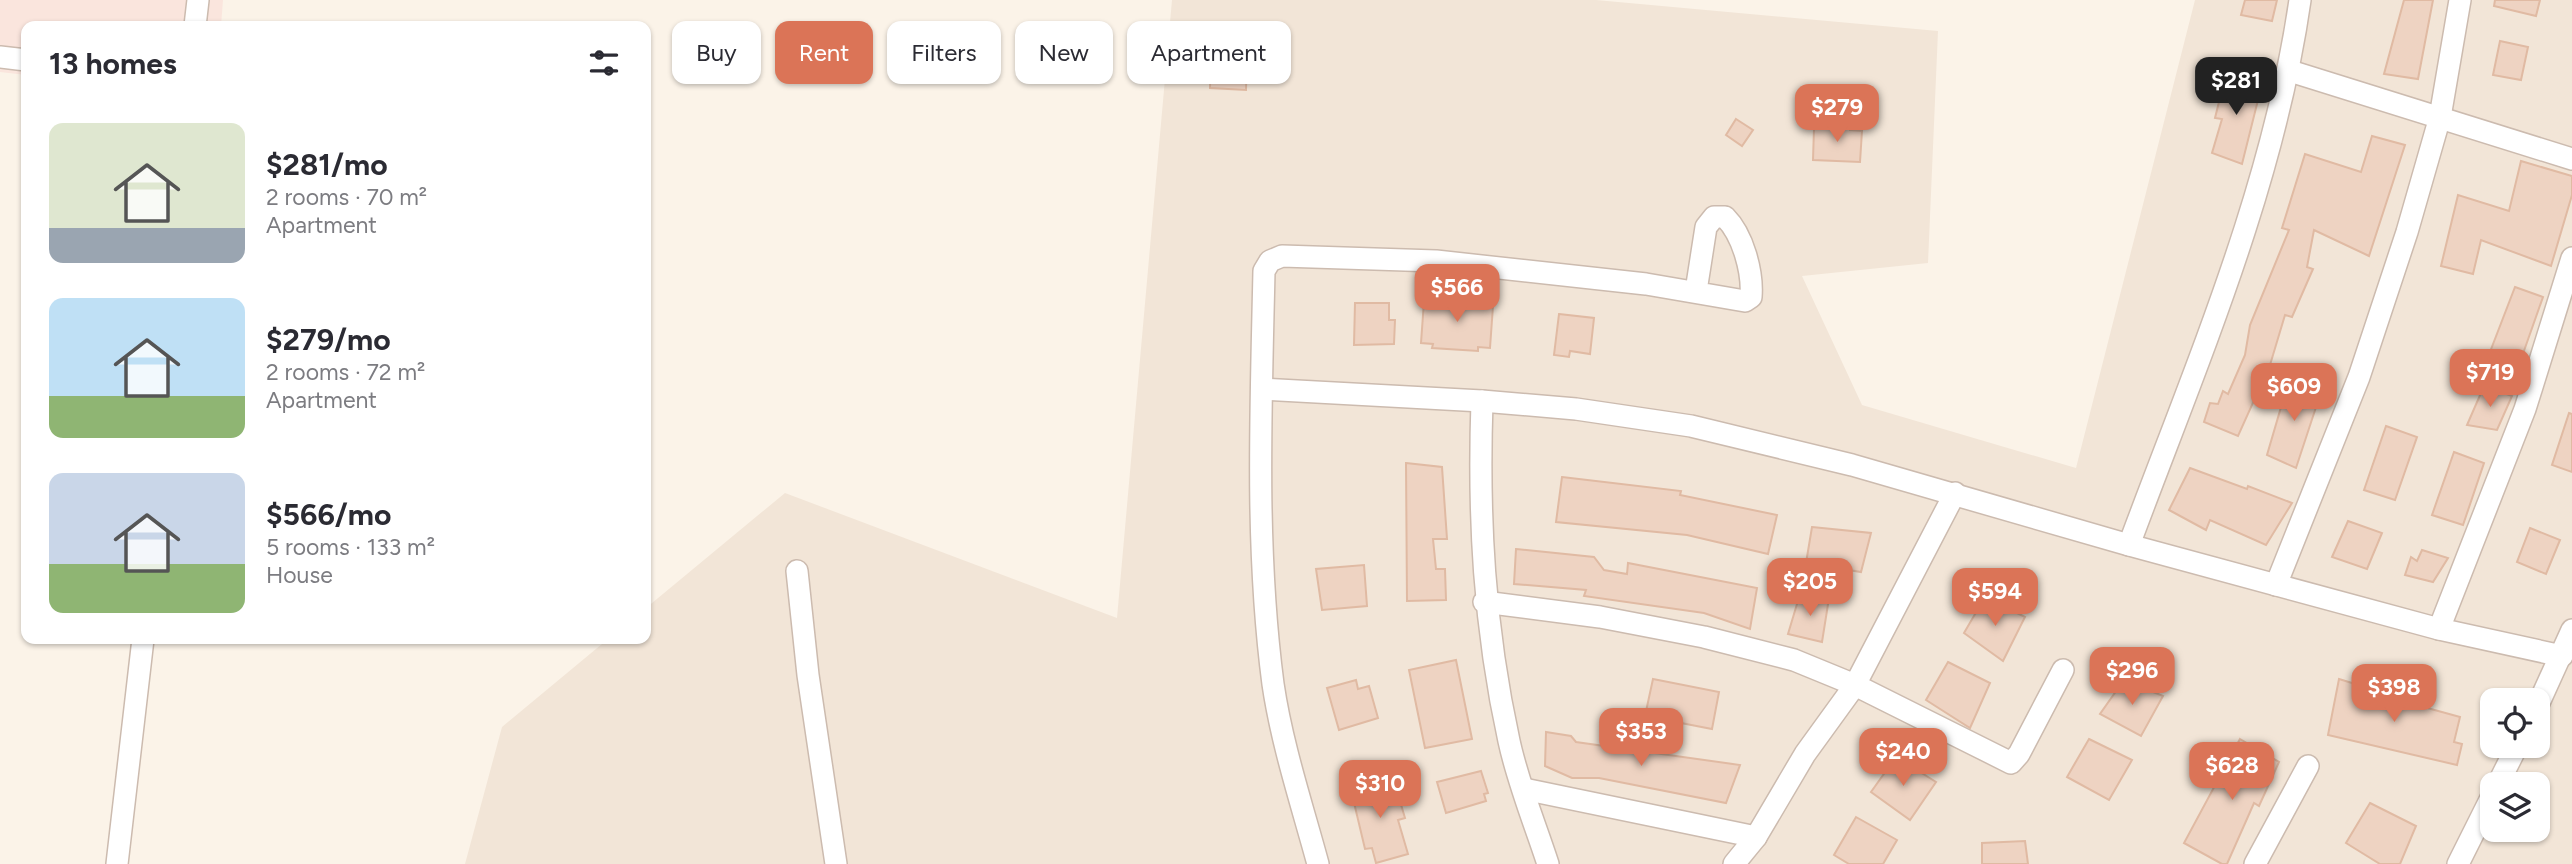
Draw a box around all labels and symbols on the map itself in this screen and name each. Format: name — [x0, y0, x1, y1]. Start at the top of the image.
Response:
pin: $281 — [2195, 58, 2277, 117]
pin: $279 — [1796, 85, 1878, 144]
pin: $566 — [1416, 264, 1498, 324]
pin: $719 — [2449, 350, 2531, 409]
pin: $609 — [2253, 364, 2335, 423]
pin: $205 — [1769, 558, 1851, 618]
pin: $594 — [1954, 568, 2036, 628]
pin: $296 — [2091, 648, 2173, 707]
pin: $398 — [2353, 664, 2435, 724]
pin: $353 — [1600, 708, 1682, 768]
pin: $240 — [1862, 728, 1944, 788]
pin: $628 — [2191, 742, 2273, 802]
pin: $310 — [1339, 760, 1421, 820]

